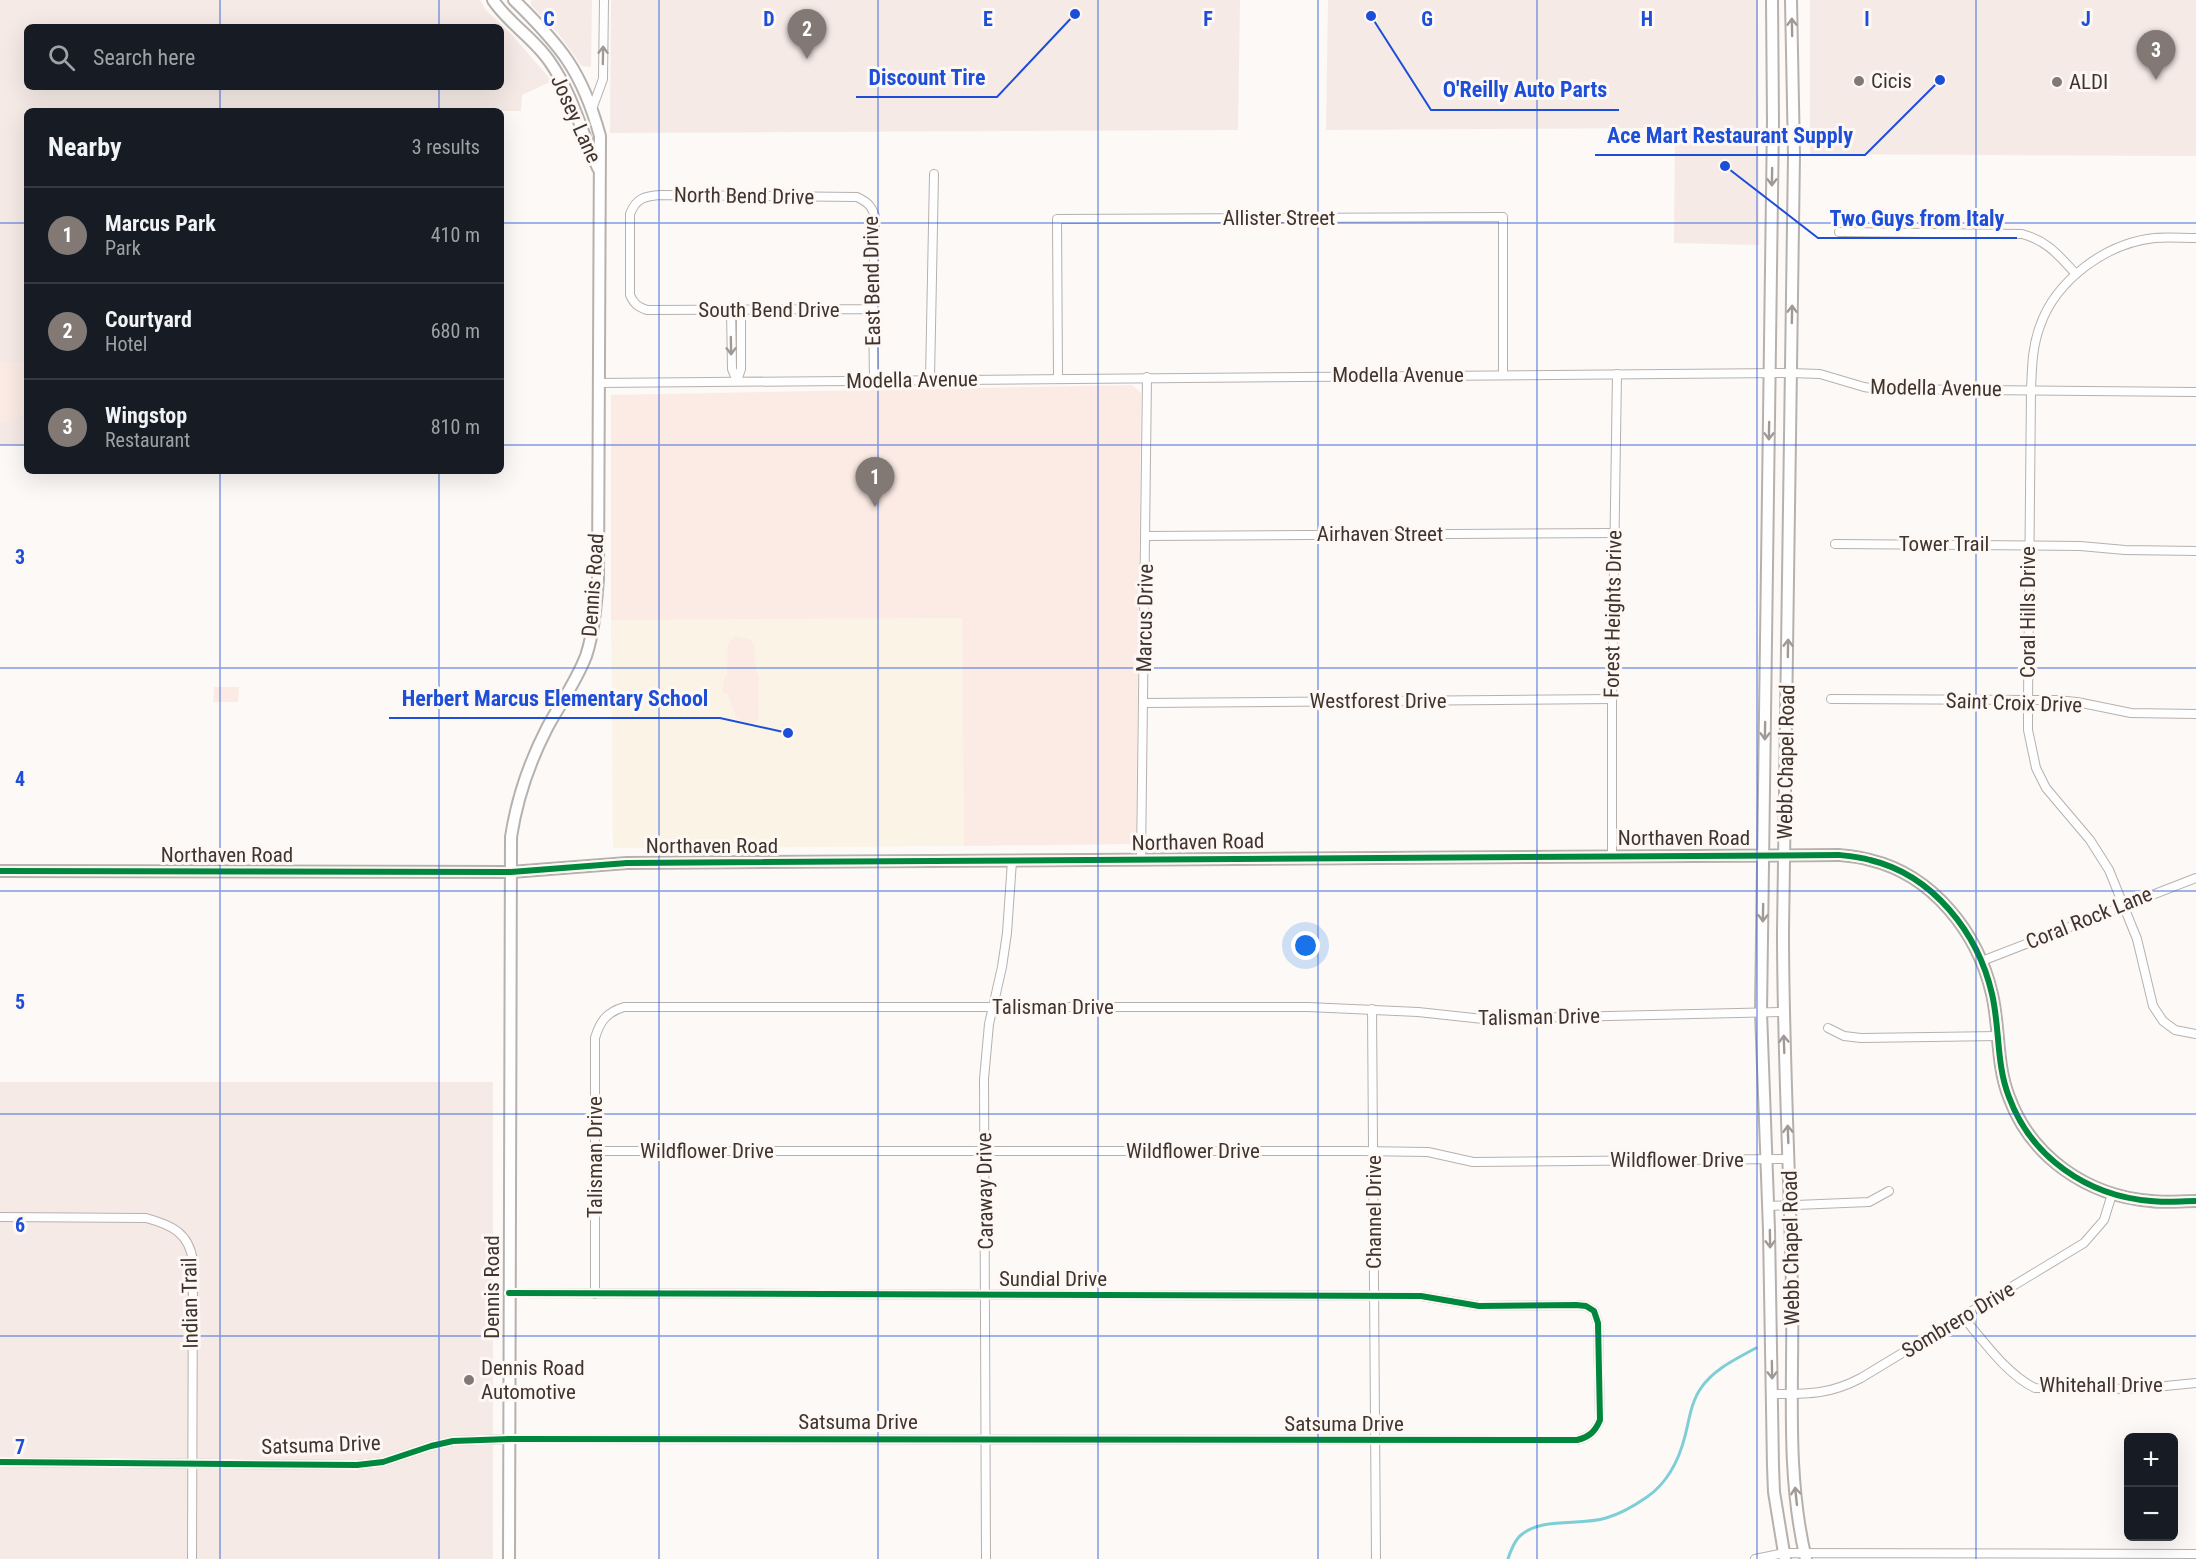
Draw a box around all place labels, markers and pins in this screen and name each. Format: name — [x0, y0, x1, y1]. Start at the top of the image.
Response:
pin: 2 — [788, 10, 826, 59]
pin: 3 — [2136, 31, 2176, 80]
callout: Discount Tire — [856, 57, 997, 97]
place label: Cicis — [1871, 69, 1912, 93]
callout: O'Reilly Auto Parts — [1431, 70, 1619, 110]
place label: ALDI — [2069, 70, 2108, 94]
marker: Cicis — [1852, 74, 1866, 88]
marker: ALDI — [2050, 75, 2064, 89]
callout: Ace Mart Restaurant Supply — [1595, 115, 1865, 155]
callout: Two Guys from Italy — [1818, 198, 2017, 238]
pin: 1 — [856, 458, 894, 507]
callout: Herbert Marcus Elementary School — [389, 678, 720, 718]
place label: Dennis Road Automotive — [481, 1356, 585, 1404]
marker: Dennis Road Automotive — [462, 1373, 476, 1387]

